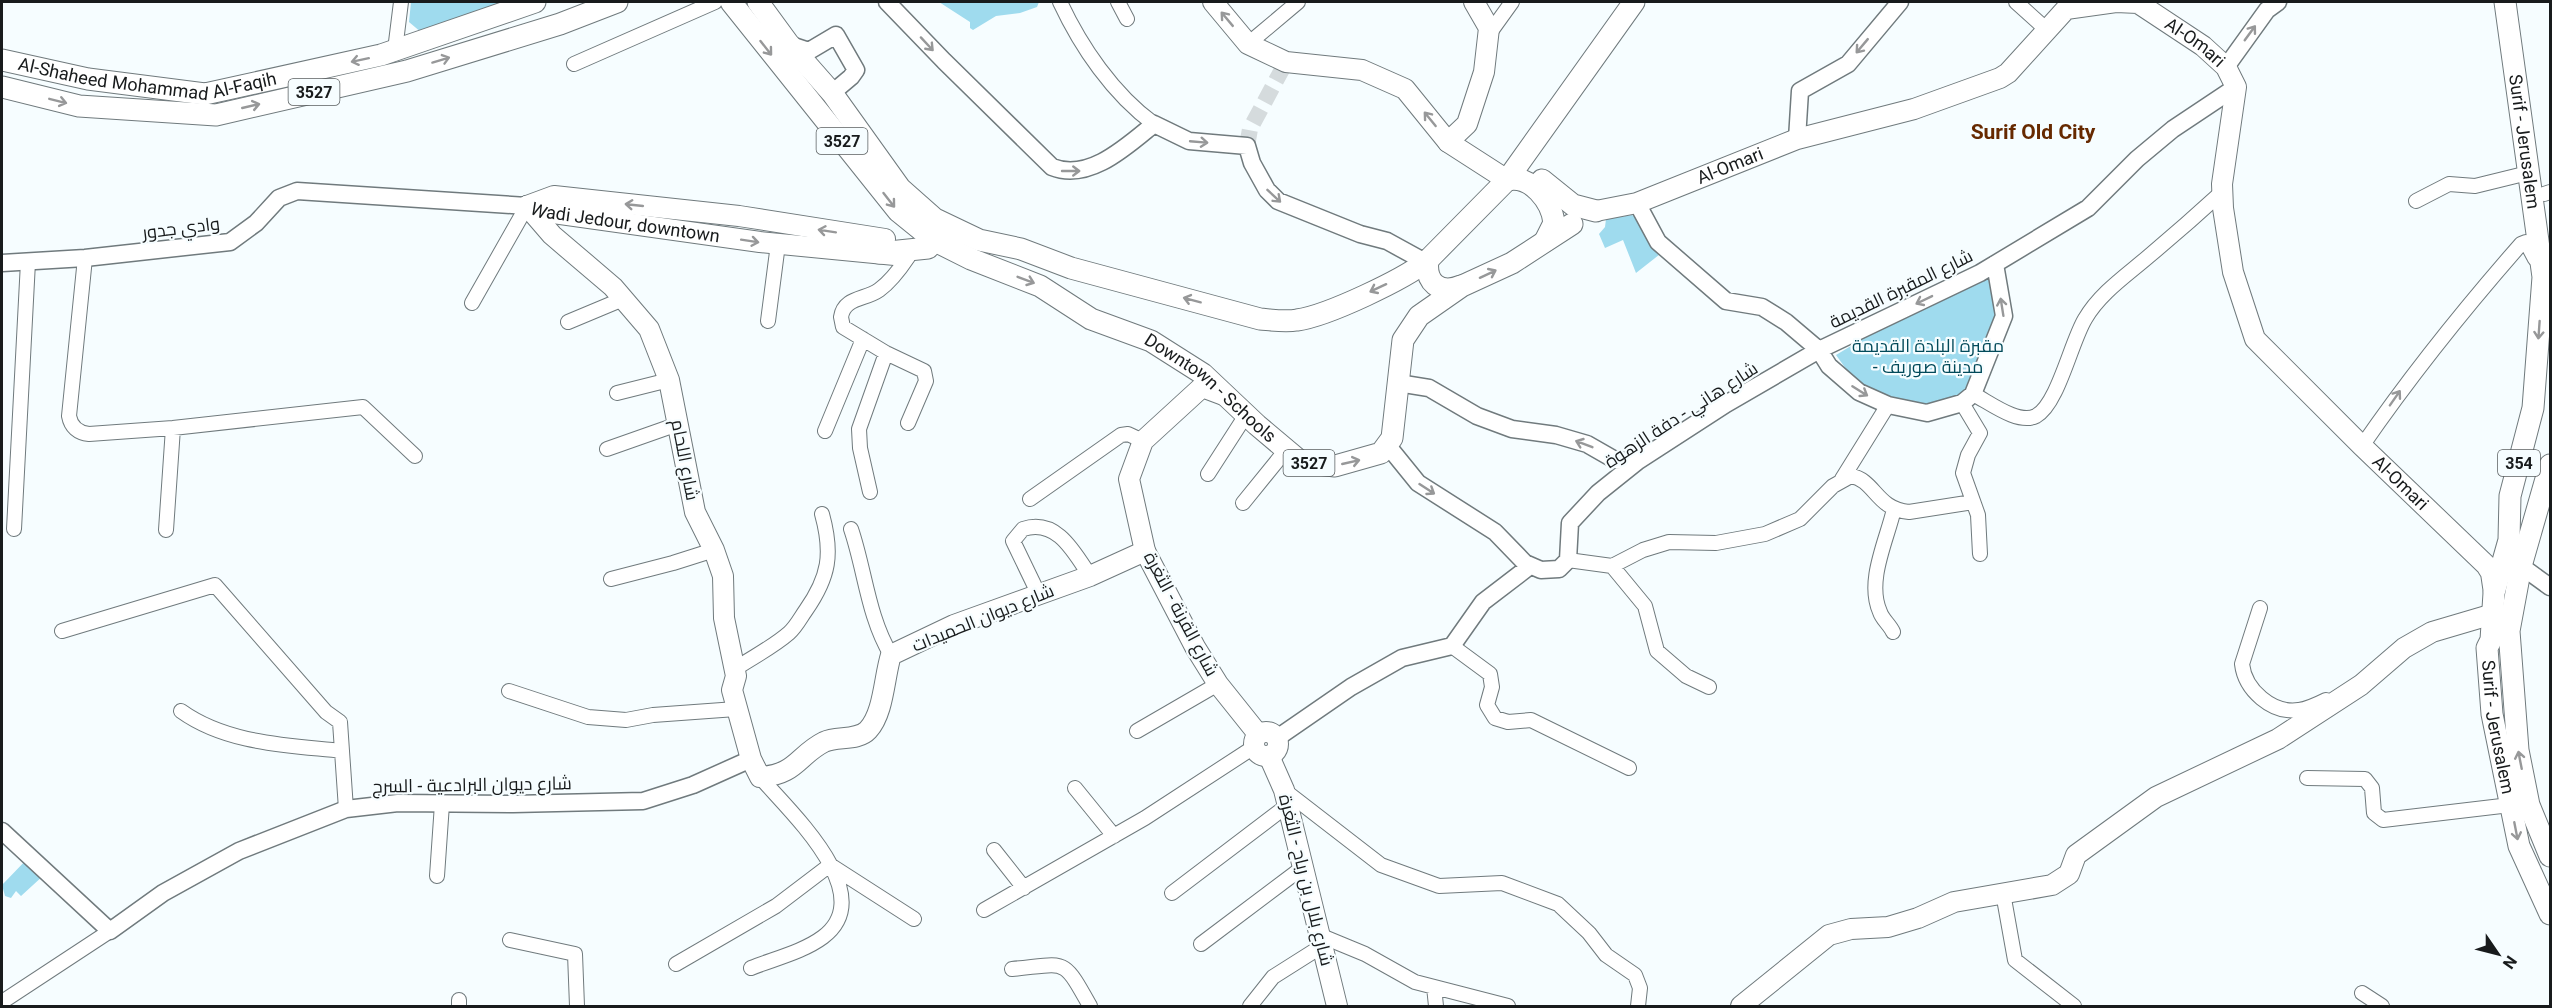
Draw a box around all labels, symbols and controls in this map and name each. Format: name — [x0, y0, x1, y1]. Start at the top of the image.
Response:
one-way arrow — [1220, 12, 1234, 27]
street label: Al-Omari — [2161, 13, 2230, 71]
one-way arrow — [2244, 25, 2256, 41]
one-way arrow — [920, 37, 935, 52]
one-way arrow — [1855, 38, 1869, 53]
one-way arrow — [760, 39, 773, 55]
street label: Al-Shaheed Mohammad Al-Faqih — [16, 53, 278, 104]
one-way arrow — [431, 54, 450, 65]
one-way arrow — [351, 55, 371, 66]
street label: Surif - Jerusalem — [2505, 73, 2544, 210]
road number: 3527 — [288, 79, 340, 105]
one-way arrow — [48, 96, 67, 107]
one-way arrow — [242, 100, 261, 112]
one-way arrow — [1423, 111, 1436, 127]
district label: Surif Old City — [1971, 120, 2096, 144]
road number: 3527 — [816, 128, 868, 154]
one-way arrow — [1188, 137, 1208, 148]
street label: Al-Omari — [1694, 143, 1766, 188]
one-way arrow — [1061, 165, 1081, 176]
one-way arrow — [1267, 189, 1282, 203]
one-way arrow — [882, 191, 895, 207]
street label: Wadi Jedour, downtown — [527, 198, 721, 246]
one-way arrow — [624, 199, 644, 210]
street label: وادي جدور — [140, 212, 221, 247]
one-way arrow — [818, 225, 837, 236]
one-way arrow — [740, 235, 759, 246]
street label: شارع المقبرة القديمة — [1826, 245, 1977, 334]
one-way arrow — [1478, 267, 1496, 279]
one-way arrow — [1016, 276, 1035, 287]
one-way arrow — [1369, 283, 1387, 295]
one-way arrow — [1183, 294, 1202, 306]
one-way arrow — [1915, 295, 1933, 307]
one-way arrow — [1997, 297, 2008, 317]
one-way arrow — [2533, 320, 2544, 340]
street label: Downtown - Schools — [1141, 329, 1281, 447]
park label: مقبرة البلدة القديمة - مدينة صوريف — [1852, 335, 2004, 378]
street label: شارع هاني - دفة الزهوة — [1600, 357, 1763, 475]
one-way arrow — [1851, 385, 1868, 397]
one-way arrow — [2389, 391, 2401, 407]
street label: شارع اللحام — [665, 418, 704, 503]
one-way arrow — [1575, 438, 1594, 449]
road number: 3527 — [1284, 450, 1334, 476]
road number: 354 — [2498, 450, 2540, 476]
street label: Al-Omari — [2368, 451, 2433, 514]
one-way arrow — [1341, 456, 1361, 467]
one-way arrow — [1418, 482, 1435, 495]
street label: شارع القرنة - الثغرة — [1138, 548, 1223, 680]
street label: شارع ديوان الحميدات — [909, 579, 1058, 657]
street label: Surif - Jerusalem — [2478, 659, 2519, 796]
one-way arrow — [2514, 751, 2525, 771]
street label: شارع ديوان البرادعية - السرج — [372, 772, 572, 799]
street label: شارع بلال بن رباح - الثغرة — [1273, 792, 1338, 968]
one-way arrow — [2511, 821, 2522, 841]
north arrow — [2468, 924, 2528, 984]
text: N — [2499, 952, 2521, 972]

